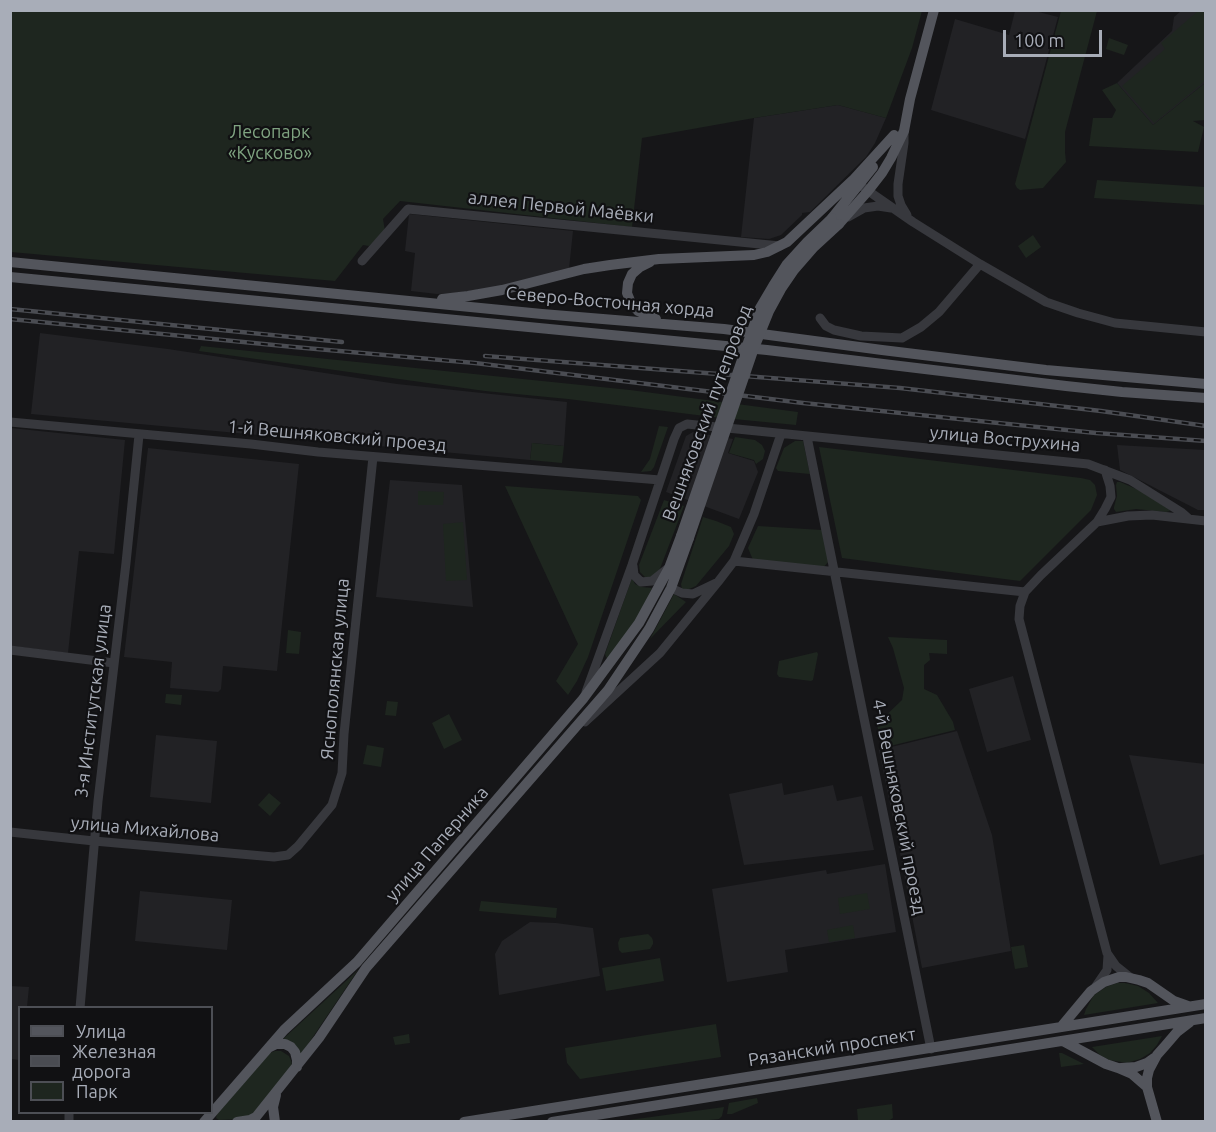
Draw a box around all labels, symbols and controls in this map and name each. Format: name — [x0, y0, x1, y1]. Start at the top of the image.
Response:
scale bar — [1006, 18, 1105, 56]
text: 100 m — [1014, 30, 1064, 50]
park label: Лесопарк «Кусково» — [228, 121, 312, 164]
street label: аллея Первой Маёвки — [467, 186, 655, 228]
street label: Северо-Восточная хорда — [505, 282, 715, 322]
street label: Вешняковский путепровод — [658, 302, 756, 524]
street label: 1-й Вешняковский проезд — [227, 416, 447, 456]
street label: улица Вострухина — [929, 422, 1081, 456]
street label: Яснополянская улица — [316, 577, 354, 761]
street label: 3-я Институтская улица — [70, 603, 116, 799]
street label: 4-й Вешняковский проезд — [867, 697, 931, 917]
street label: улица Паперника — [381, 782, 493, 906]
street label: улица Михайлова — [70, 812, 220, 846]
legend — [18, 1006, 213, 1114]
text: Улица — [76, 1021, 126, 1041]
street label: Рязанский проспект — [747, 1023, 917, 1071]
text: Железная дорога — [72, 1041, 156, 1081]
text: Парк — [76, 1081, 117, 1101]

